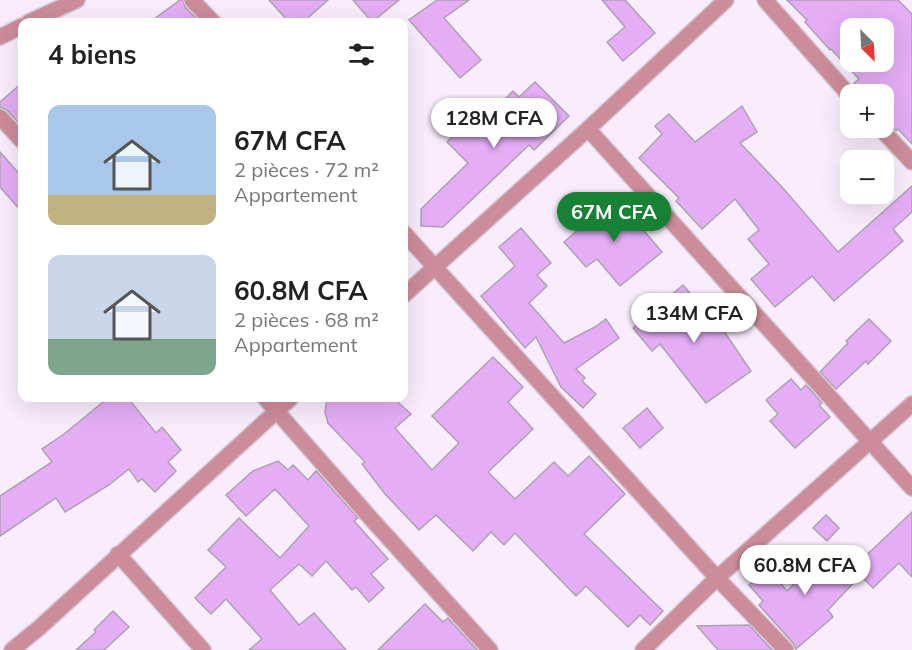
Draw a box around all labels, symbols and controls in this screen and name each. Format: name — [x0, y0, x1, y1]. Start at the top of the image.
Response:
north arrow — [840, 18, 894, 72]
map controls — [840, 18, 894, 204]
text: 4 biens — [48, 38, 137, 71]
icon: filters — [345, 38, 378, 71]
button: + — [840, 84, 894, 138]
pin: 128M CFA — [432, 98, 556, 149]
text: 128M CFA — [445, 105, 543, 130]
text: 67M CFA — [234, 124, 346, 157]
icon: home — [96, 129, 168, 201]
button: − — [840, 150, 894, 204]
text: 2 pièces · 72 m² — [234, 157, 379, 182]
text: Appartement — [234, 182, 357, 207]
pin: 67M CFA — [559, 192, 669, 243]
text: 67M CFA — [571, 199, 657, 224]
text: 60.8M CFA — [234, 274, 368, 307]
icon: home — [96, 279, 168, 351]
pin: 134M CFA — [632, 293, 756, 344]
text: 134M CFA — [645, 300, 743, 325]
text: 2 pièces · 68 m² — [234, 307, 379, 332]
text: Appartement — [234, 332, 357, 357]
pin: 60.8M CFA — [736, 545, 874, 596]
text: 60.8M CFA — [754, 552, 856, 577]

